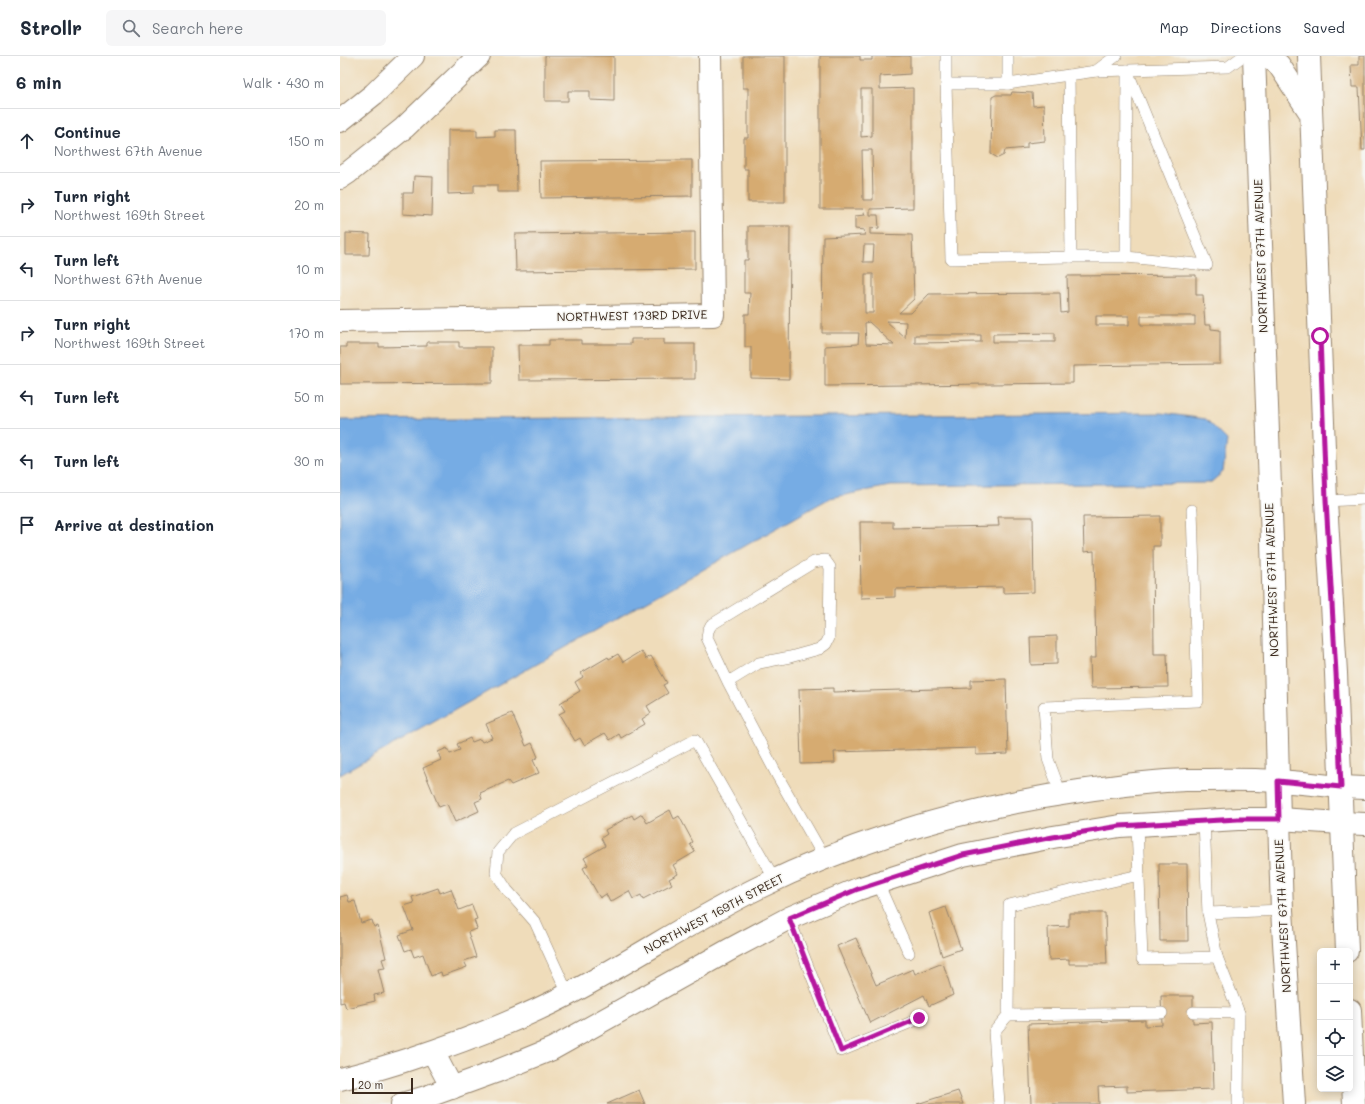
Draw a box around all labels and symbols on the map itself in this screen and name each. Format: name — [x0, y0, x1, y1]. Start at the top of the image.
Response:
street label: NORTHWEST 67TH AVENUE — [1249, 179, 1271, 333]
street label: NORTHWEST 173RD DRIVE — [557, 306, 708, 324]
route start — [1311, 327, 1329, 345]
street label: NORTHWEST 67TH AVENUE — [1260, 503, 1282, 657]
street label: NORTHWEST 67TH AVENUE — [1270, 839, 1294, 993]
street label: NORTHWEST 169TH STREET — [641, 869, 787, 957]
route end — [910, 1009, 928, 1027]
scale bar — [352, 1076, 413, 1095]

